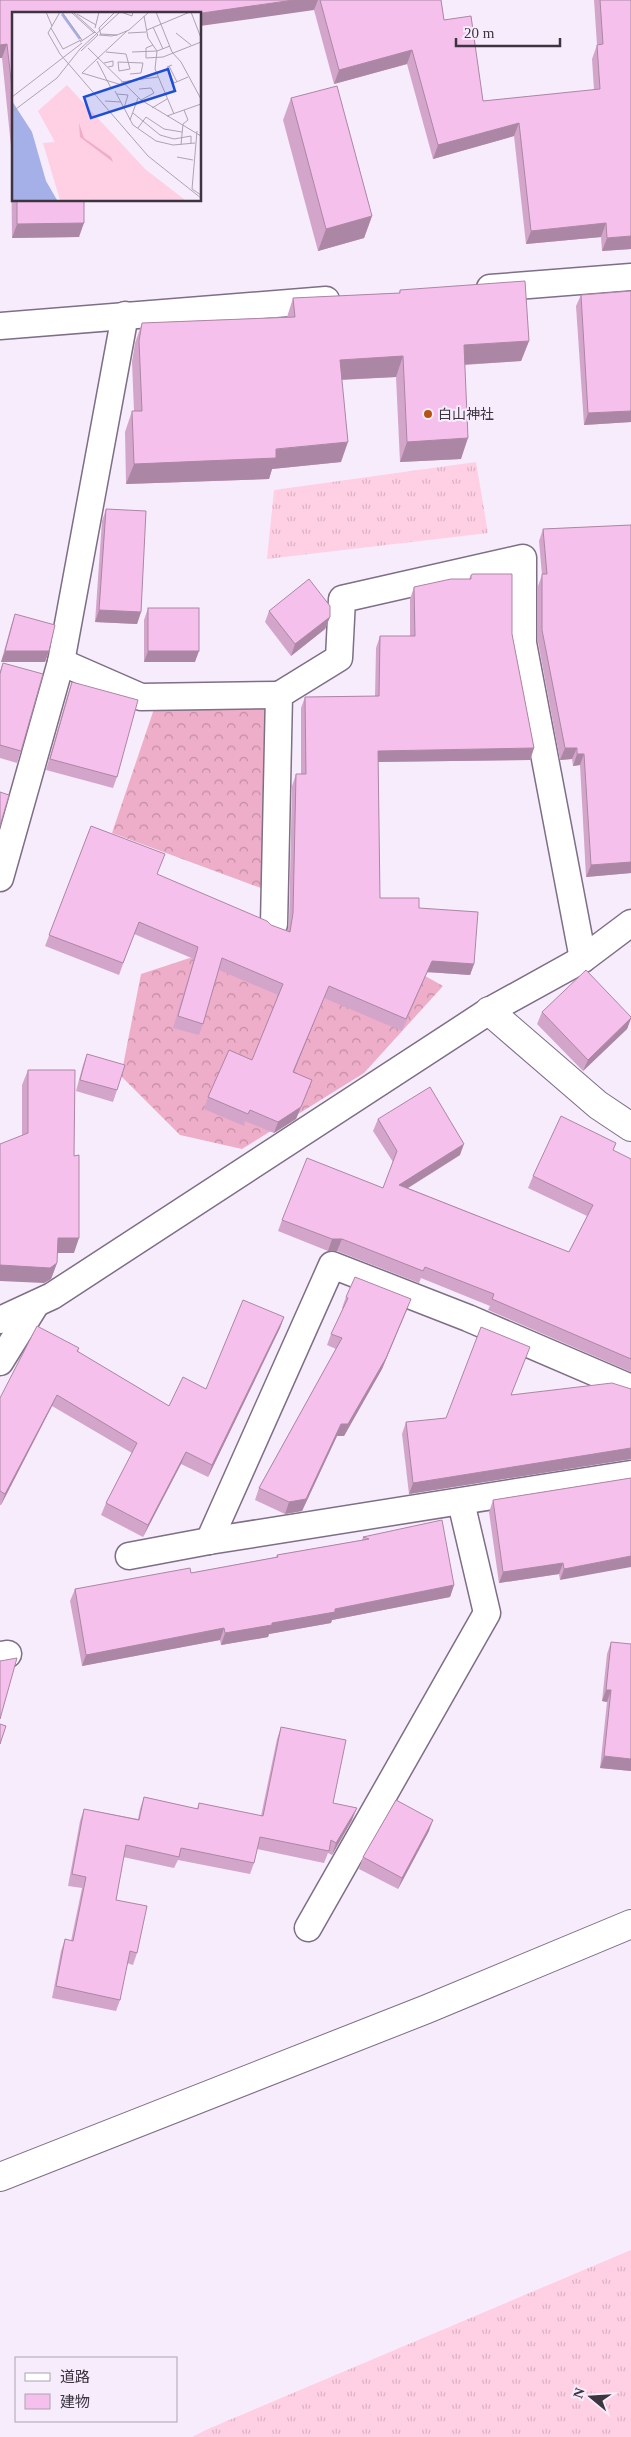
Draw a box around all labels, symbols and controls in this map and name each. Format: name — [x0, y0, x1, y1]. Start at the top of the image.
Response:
inset map — [12, 12, 201, 201]
scale bar — [456, 15, 560, 47]
text: 20 m — [464, 25, 495, 41]
place label: 白山神社 — [438, 407, 494, 422]
marker: 白山神社 — [422, 408, 434, 420]
legend — [15, 2357, 178, 2422]
text: 道路 — [60, 2369, 90, 2385]
north arrow — [566, 2372, 616, 2422]
text: N — [570, 2386, 588, 2400]
text: 建物 — [60, 2394, 90, 2410]

